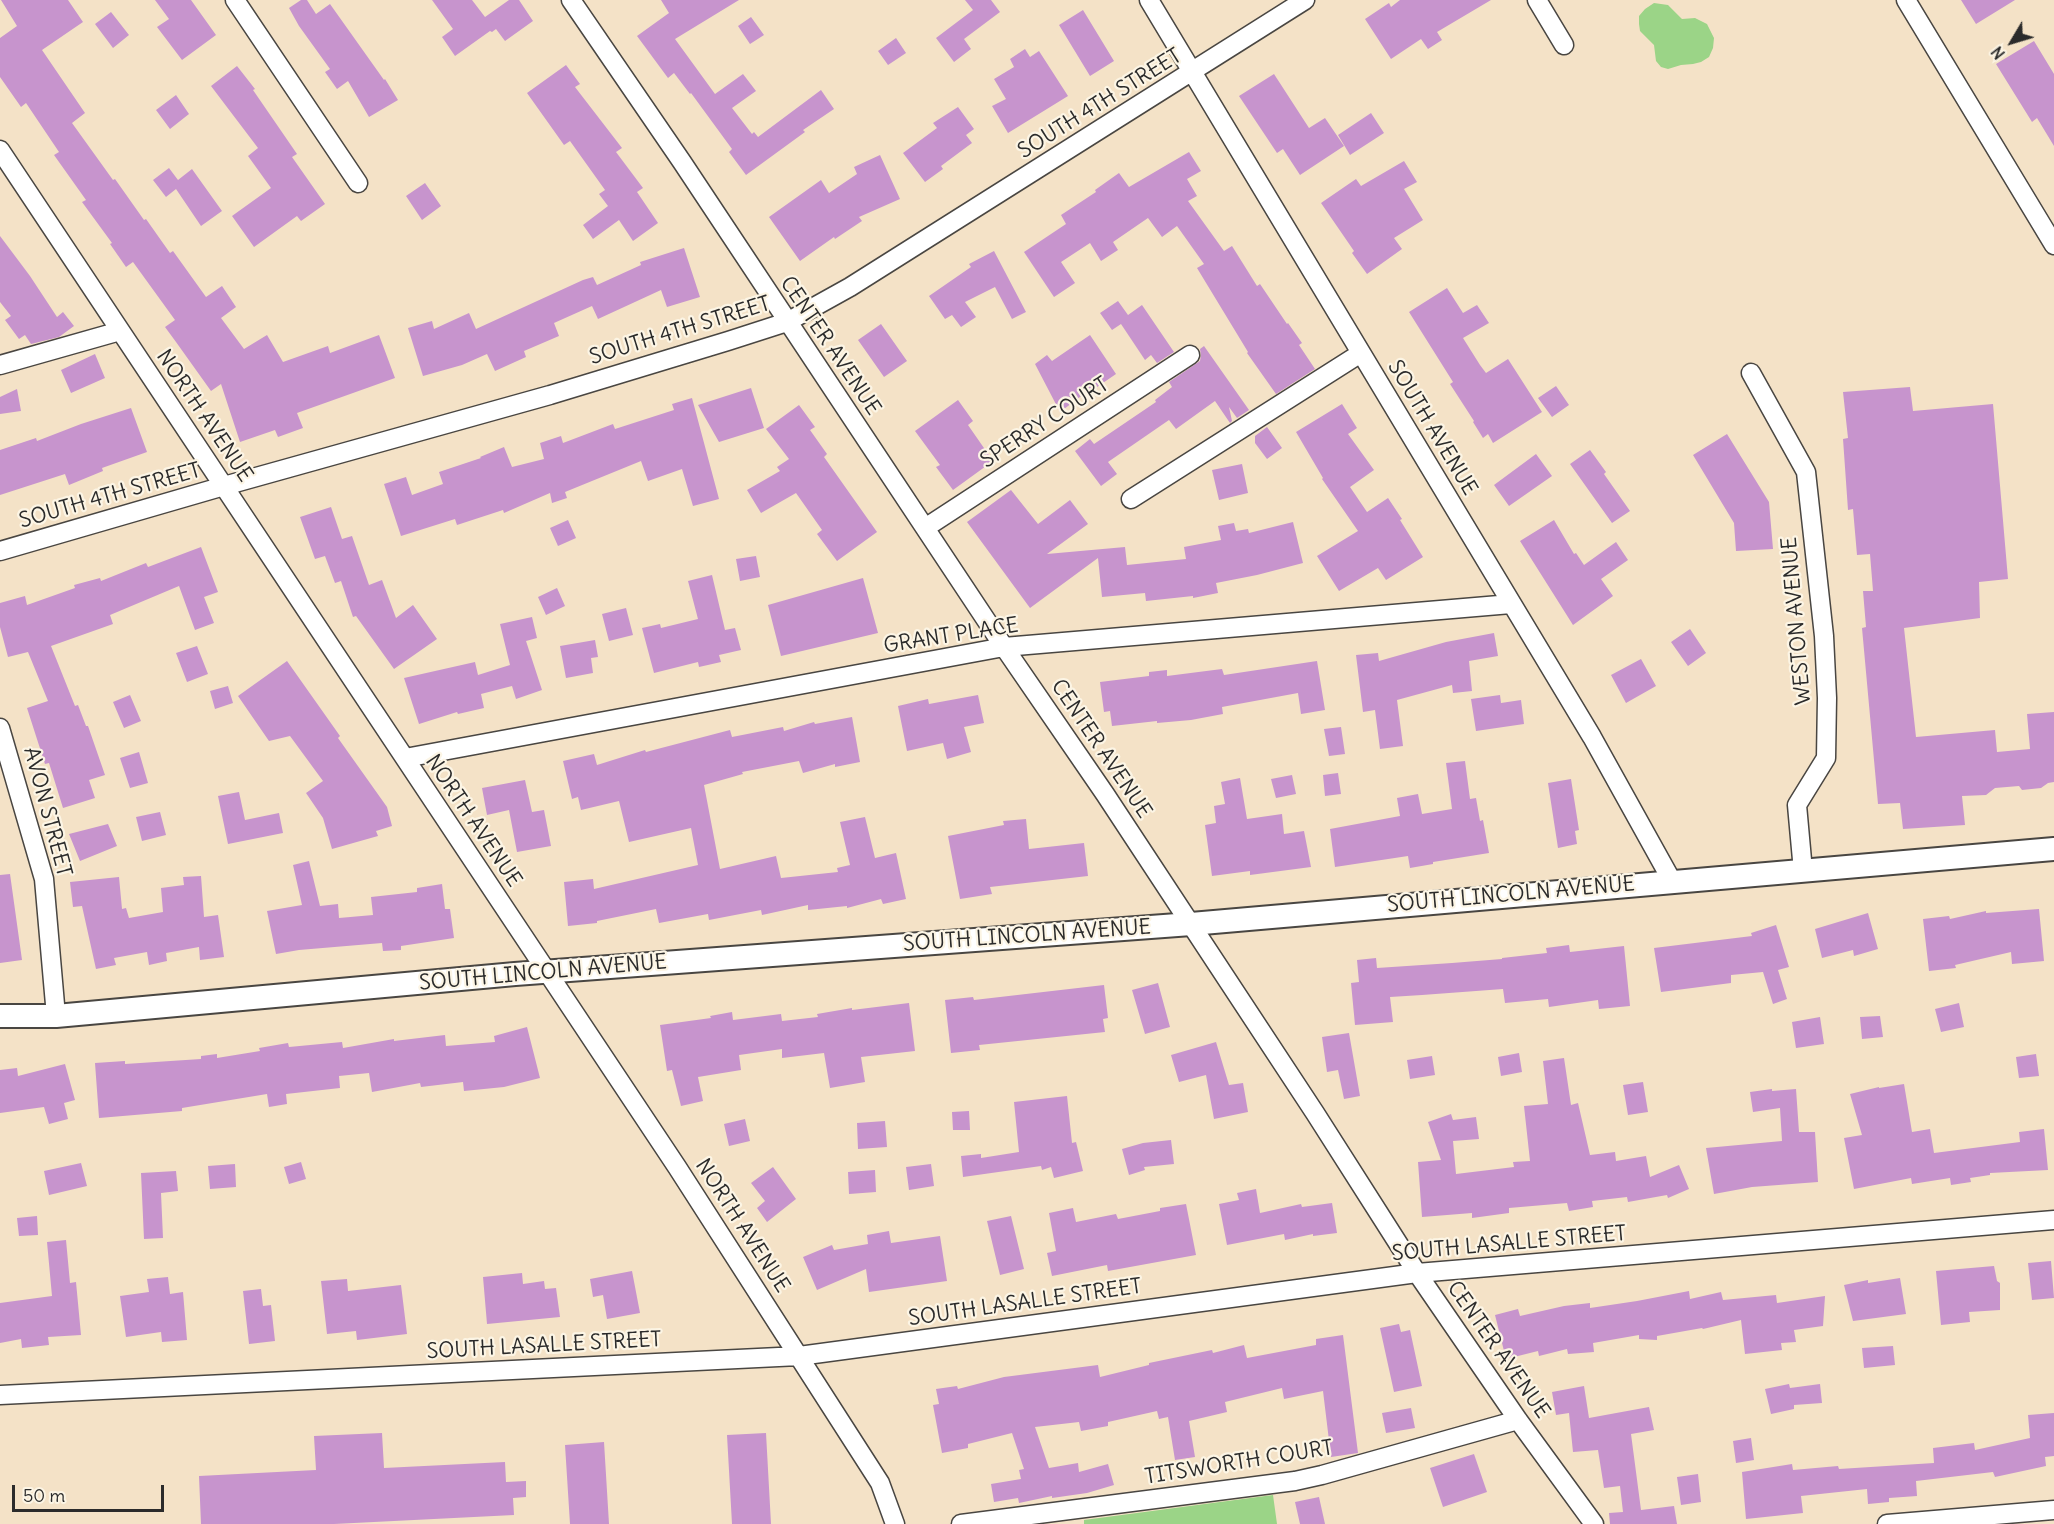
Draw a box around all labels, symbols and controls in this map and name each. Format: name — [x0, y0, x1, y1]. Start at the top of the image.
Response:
north arrow — [1982, 12, 2042, 72]
text: N — [1987, 43, 2009, 64]
street label: SOUTH 4TH STREET — [1014, 44, 1186, 164]
street label: CENTER AVENUE — [774, 272, 886, 420]
street label: SOUTH 4TH STREET — [587, 292, 773, 370]
street label: NORTH AVENUE — [150, 345, 258, 487]
street label: SOUTH AVENUE — [1382, 356, 1482, 500]
street label: SPERRY COURT — [976, 372, 1114, 474]
street label: SOUTH 4TH STREET — [16, 458, 204, 534]
street label: WESTON AVENUE — [1777, 536, 1817, 706]
street label: GRANT PLACE — [882, 613, 1020, 659]
street label: CENTER AVENUE — [1045, 675, 1157, 823]
street label: AVON STREET — [18, 744, 76, 880]
street label: NORTH AVENUE — [419, 750, 527, 892]
street label: SOUTH LINCOLN AVENUE — [1386, 872, 1636, 918]
street label: SOUTH LINCOLN AVENUE — [902, 915, 1152, 957]
street label: SOUTH LINCOLN AVENUE — [418, 950, 668, 996]
street label: NORTH AVENUE — [689, 1154, 795, 1298]
street label: SOUTH LASALLE STREET — [1391, 1221, 1627, 1267]
street label: SOUTH LASALLE STREET — [907, 1274, 1143, 1332]
street label: CENTER AVENUE — [1441, 1277, 1555, 1423]
street label: SOUTH LASALLE STREET — [426, 1327, 662, 1365]
street label: TITSWORTH COURT — [1143, 1436, 1335, 1490]
scale bar — [15, 1473, 166, 1511]
text: 50 m — [23, 1484, 65, 1507]

